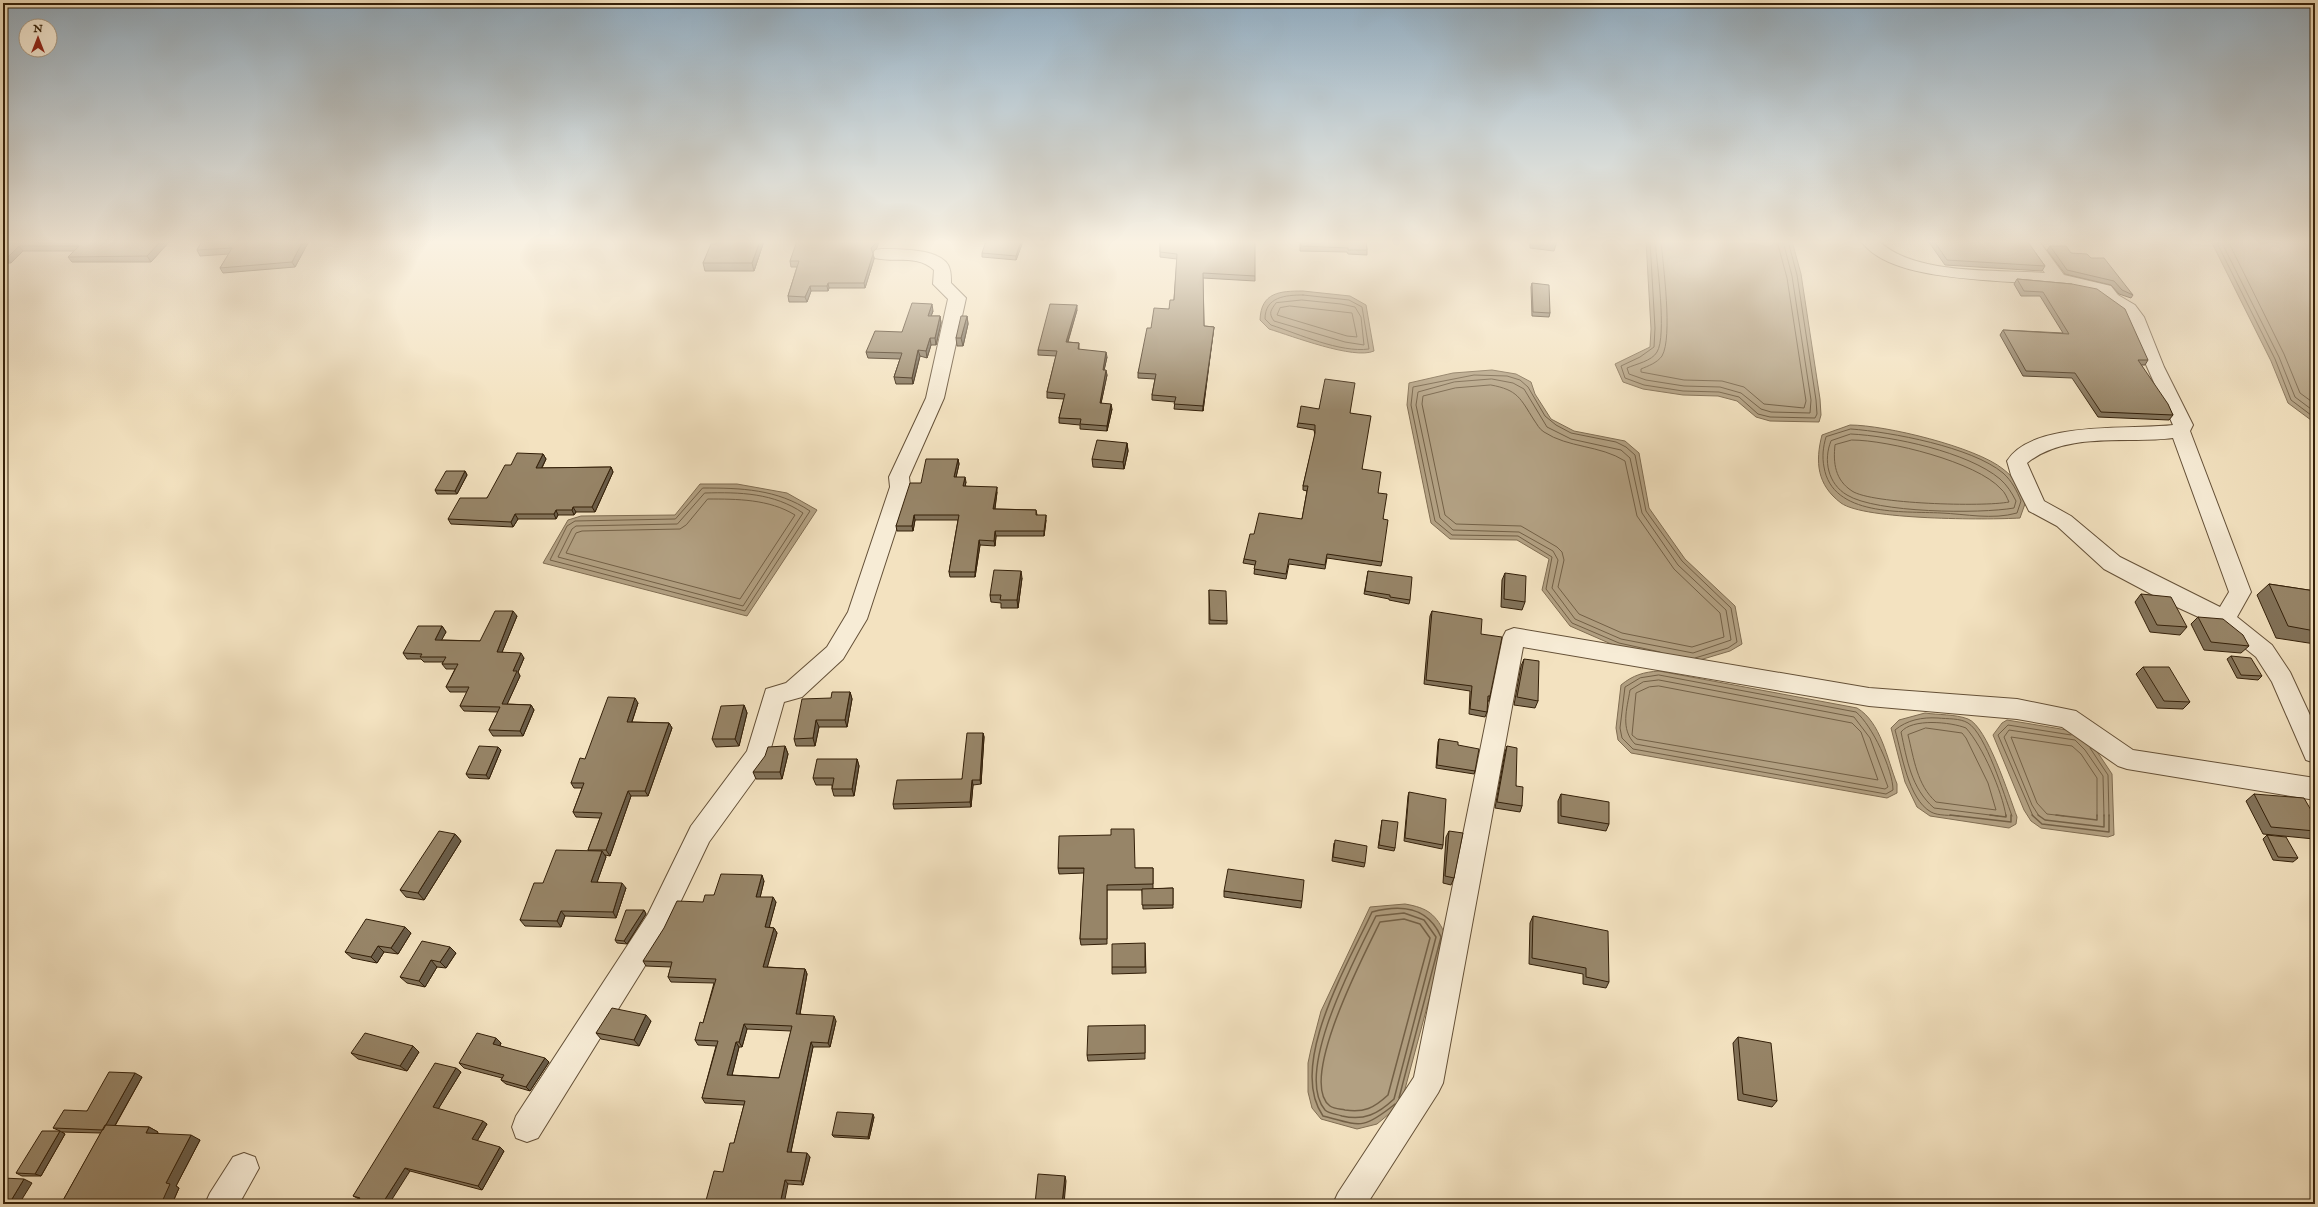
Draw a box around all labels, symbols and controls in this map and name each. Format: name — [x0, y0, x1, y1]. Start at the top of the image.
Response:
north arrow — [18, 18, 58, 58]
text: N — [32, 22, 43, 36]

